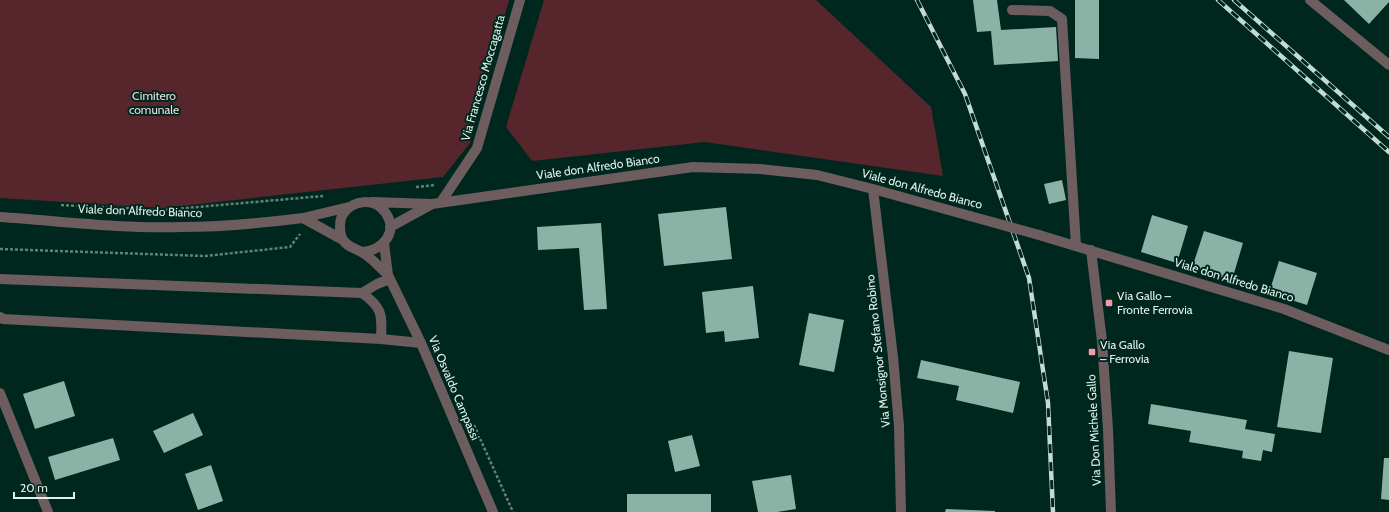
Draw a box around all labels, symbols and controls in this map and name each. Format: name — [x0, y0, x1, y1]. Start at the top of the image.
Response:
street label: Via Francesco Moccagatta — [457, 13, 508, 142]
park label: Cimitero comunale — [129, 88, 179, 117]
street label: Viale don Alfredo Bianco — [535, 150, 661, 183]
street label: Viale don Alfredo Bianco — [860, 165, 985, 212]
street label: Viale don Alfredo Bianco — [78, 201, 203, 220]
street label: Viale don Alfredo Bianco — [1172, 254, 1296, 305]
street label: Via Monsignor Stefano Robino — [862, 273, 893, 428]
place label: Via Gallo – Fronte Ferrovia — [1117, 288, 1193, 317]
marker: Via Gallo – Fronte Ferrovia — [1104, 298, 1114, 308]
street label: Via Osvaldo Campassi — [426, 333, 483, 442]
place label: Via Gallo – Ferrovia — [1100, 337, 1149, 366]
marker: Via Gallo – Ferrovia — [1087, 347, 1097, 357]
street label: Via Don Michele Gallo — [1083, 374, 1104, 486]
scale bar — [14, 474, 74, 500]
text: 20 m — [20, 480, 48, 495]

